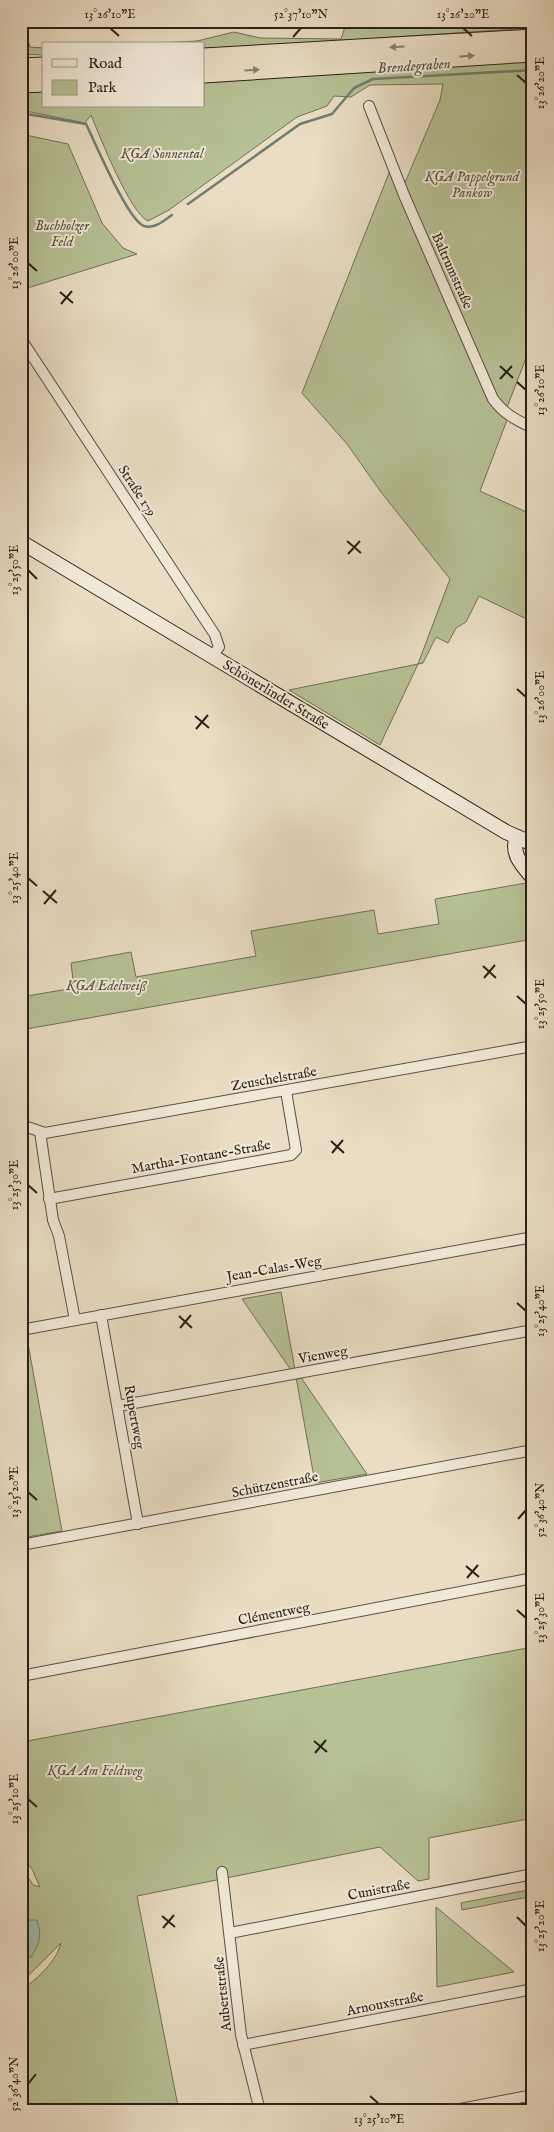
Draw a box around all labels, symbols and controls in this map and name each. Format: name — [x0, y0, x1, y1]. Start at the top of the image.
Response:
text: 13°26'10"E — [84, 7, 136, 22]
text: 52°37'10"N — [274, 7, 329, 22]
text: 13°26'20"E — [437, 7, 489, 22]
legend — [42, 42, 205, 108]
one-way arrow — [388, 44, 404, 52]
one-way arrow — [459, 52, 475, 60]
text: Road — [88, 54, 123, 73]
water label: Brendegraben — [377, 54, 451, 79]
text: 13°26'20"E — [533, 57, 548, 109]
one-way arrow — [245, 65, 261, 73]
text: Park — [88, 78, 118, 97]
park label: KGA Sonnental — [120, 145, 205, 163]
park label: KGA Pappelgrund Pankow — [424, 168, 521, 202]
park label: Buchholzer Feld — [35, 217, 90, 251]
street label: Baltrumstraße — [427, 230, 477, 313]
text: 13°26'00"E — [7, 237, 22, 289]
text: 13°26'10"E — [533, 364, 548, 416]
street label: Straße 179 — [114, 462, 160, 520]
text: 13°25'50"E — [7, 545, 22, 595]
street label: Schönerlinder Straße — [219, 656, 333, 734]
text: 13°26'00"E — [533, 671, 548, 723]
text: 13°25'40"E — [7, 852, 22, 904]
park label: KGA Edelweiß — [65, 977, 148, 995]
text: 13°25'50"E — [533, 979, 548, 1029]
street label: Zeuschelstraße — [230, 1063, 319, 1095]
street label: Martha-Fontane-Straße — [130, 1136, 273, 1178]
text: 13°25'30"E — [7, 1160, 22, 1210]
street label: Jean-Calas-Weg — [223, 1252, 323, 1287]
text: 13°25'40"E — [533, 1285, 548, 1337]
street label: Vienweg — [296, 1342, 349, 1368]
street label: Rupertweg — [119, 1383, 149, 1451]
text: 13°25'20"E — [7, 1466, 22, 1518]
street label: Schützenstraße — [230, 1468, 320, 1502]
text: 52°36'40"N — [533, 1482, 548, 1537]
text: 13°25'30"E — [533, 1593, 548, 1643]
street label: Clémentweg — [237, 1598, 312, 1630]
park label: KGA Am Feldweg — [46, 1762, 143, 1781]
text: 13°25'10"E — [7, 1774, 22, 1824]
street label: Cunistraße — [346, 1875, 412, 1905]
text: 13°25'20"E — [533, 1900, 548, 1952]
street label: Aubertstraße — [210, 1955, 236, 2033]
street label: Arnouxstraße — [344, 1988, 426, 2020]
text: 52°36'40"N — [7, 2056, 22, 2111]
text: 13°25'10"E — [354, 2112, 404, 2127]

